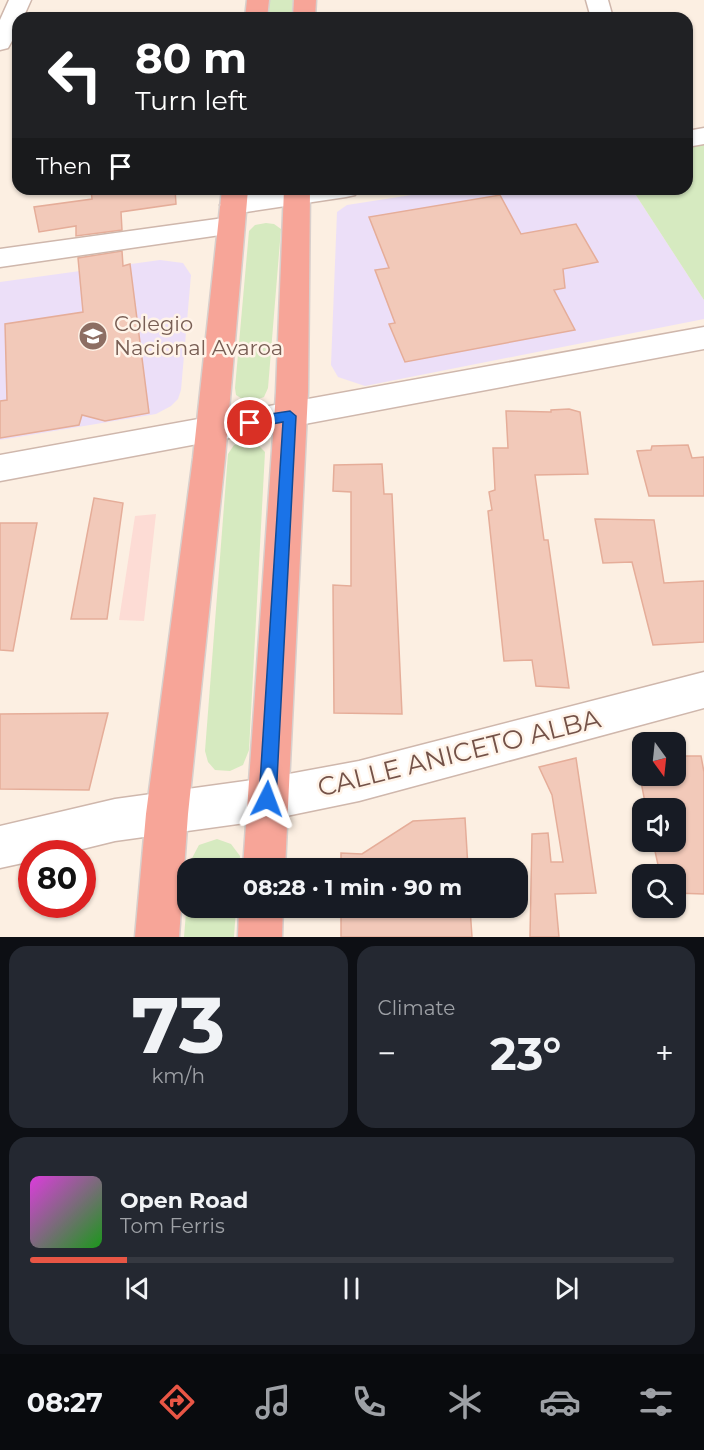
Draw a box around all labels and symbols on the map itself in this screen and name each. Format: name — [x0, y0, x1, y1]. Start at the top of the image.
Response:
place label: Colegio Nacional Avaroa — [114, 311, 283, 360]
school or university icon: Colegio Nacional Avaroa — [77, 320, 109, 352]
pin — [224, 397, 275, 448]
street label: CALLE ANICETO ALBA — [314, 702, 604, 804]
north arrow — [632, 732, 686, 786]
position arrow — [235, 767, 299, 831]
speed limit sign: 80 — [18, 840, 96, 918]

